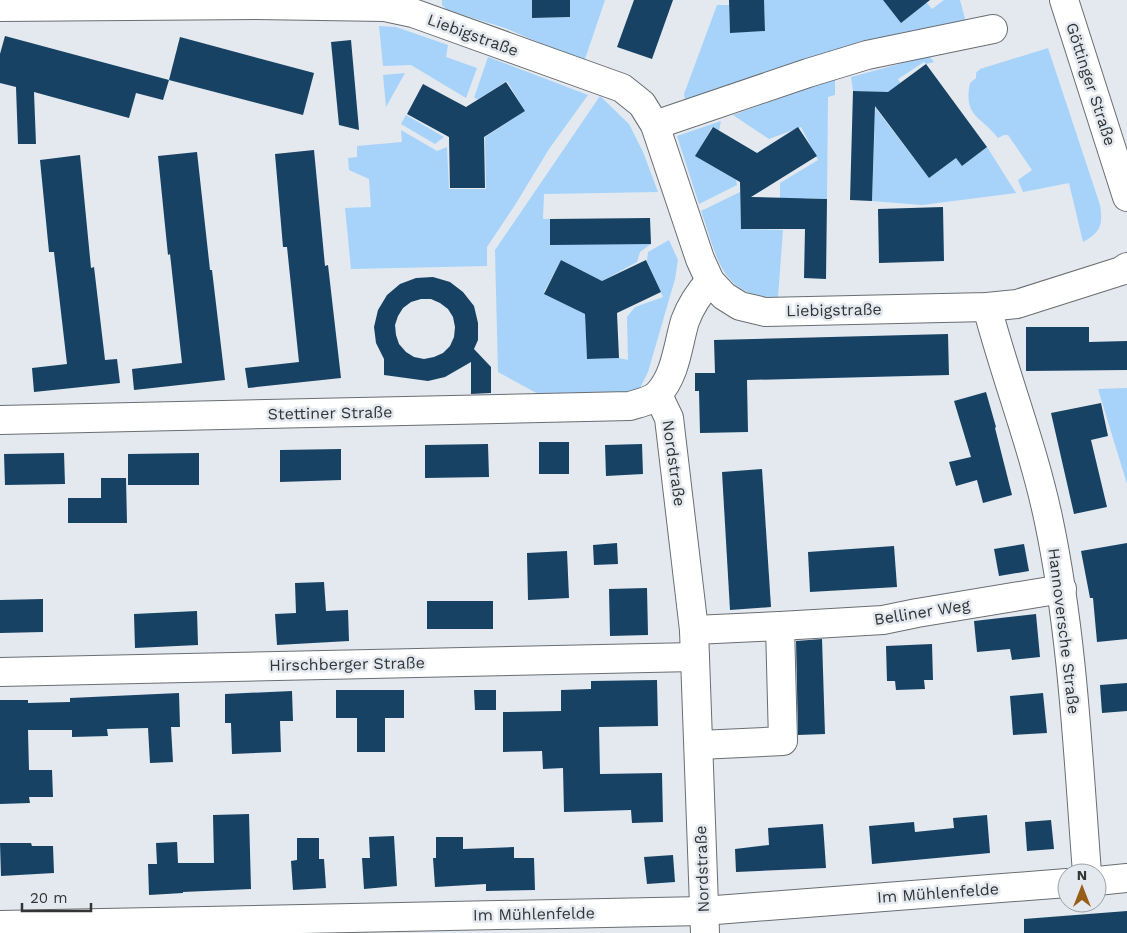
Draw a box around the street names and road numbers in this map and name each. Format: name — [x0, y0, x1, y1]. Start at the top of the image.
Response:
street label: Liebigstraße — [425, 10, 521, 60]
street label: Göttinger Straße — [1062, 20, 1120, 148]
street label: Liebigstraße — [786, 300, 882, 320]
street label: Stettiner Straße — [267, 402, 393, 424]
street label: Nordstraße — [659, 419, 689, 507]
street label: Hannoversche Straße — [1044, 547, 1084, 715]
street label: Belliner Weg — [873, 595, 972, 629]
street label: Hirschberger Straße — [269, 653, 425, 675]
street label: Nordstraße — [691, 825, 713, 913]
street label: Im Mühlenfelde — [876, 879, 1000, 907]
street label: Im Mühlenfelde — [473, 903, 595, 925]

